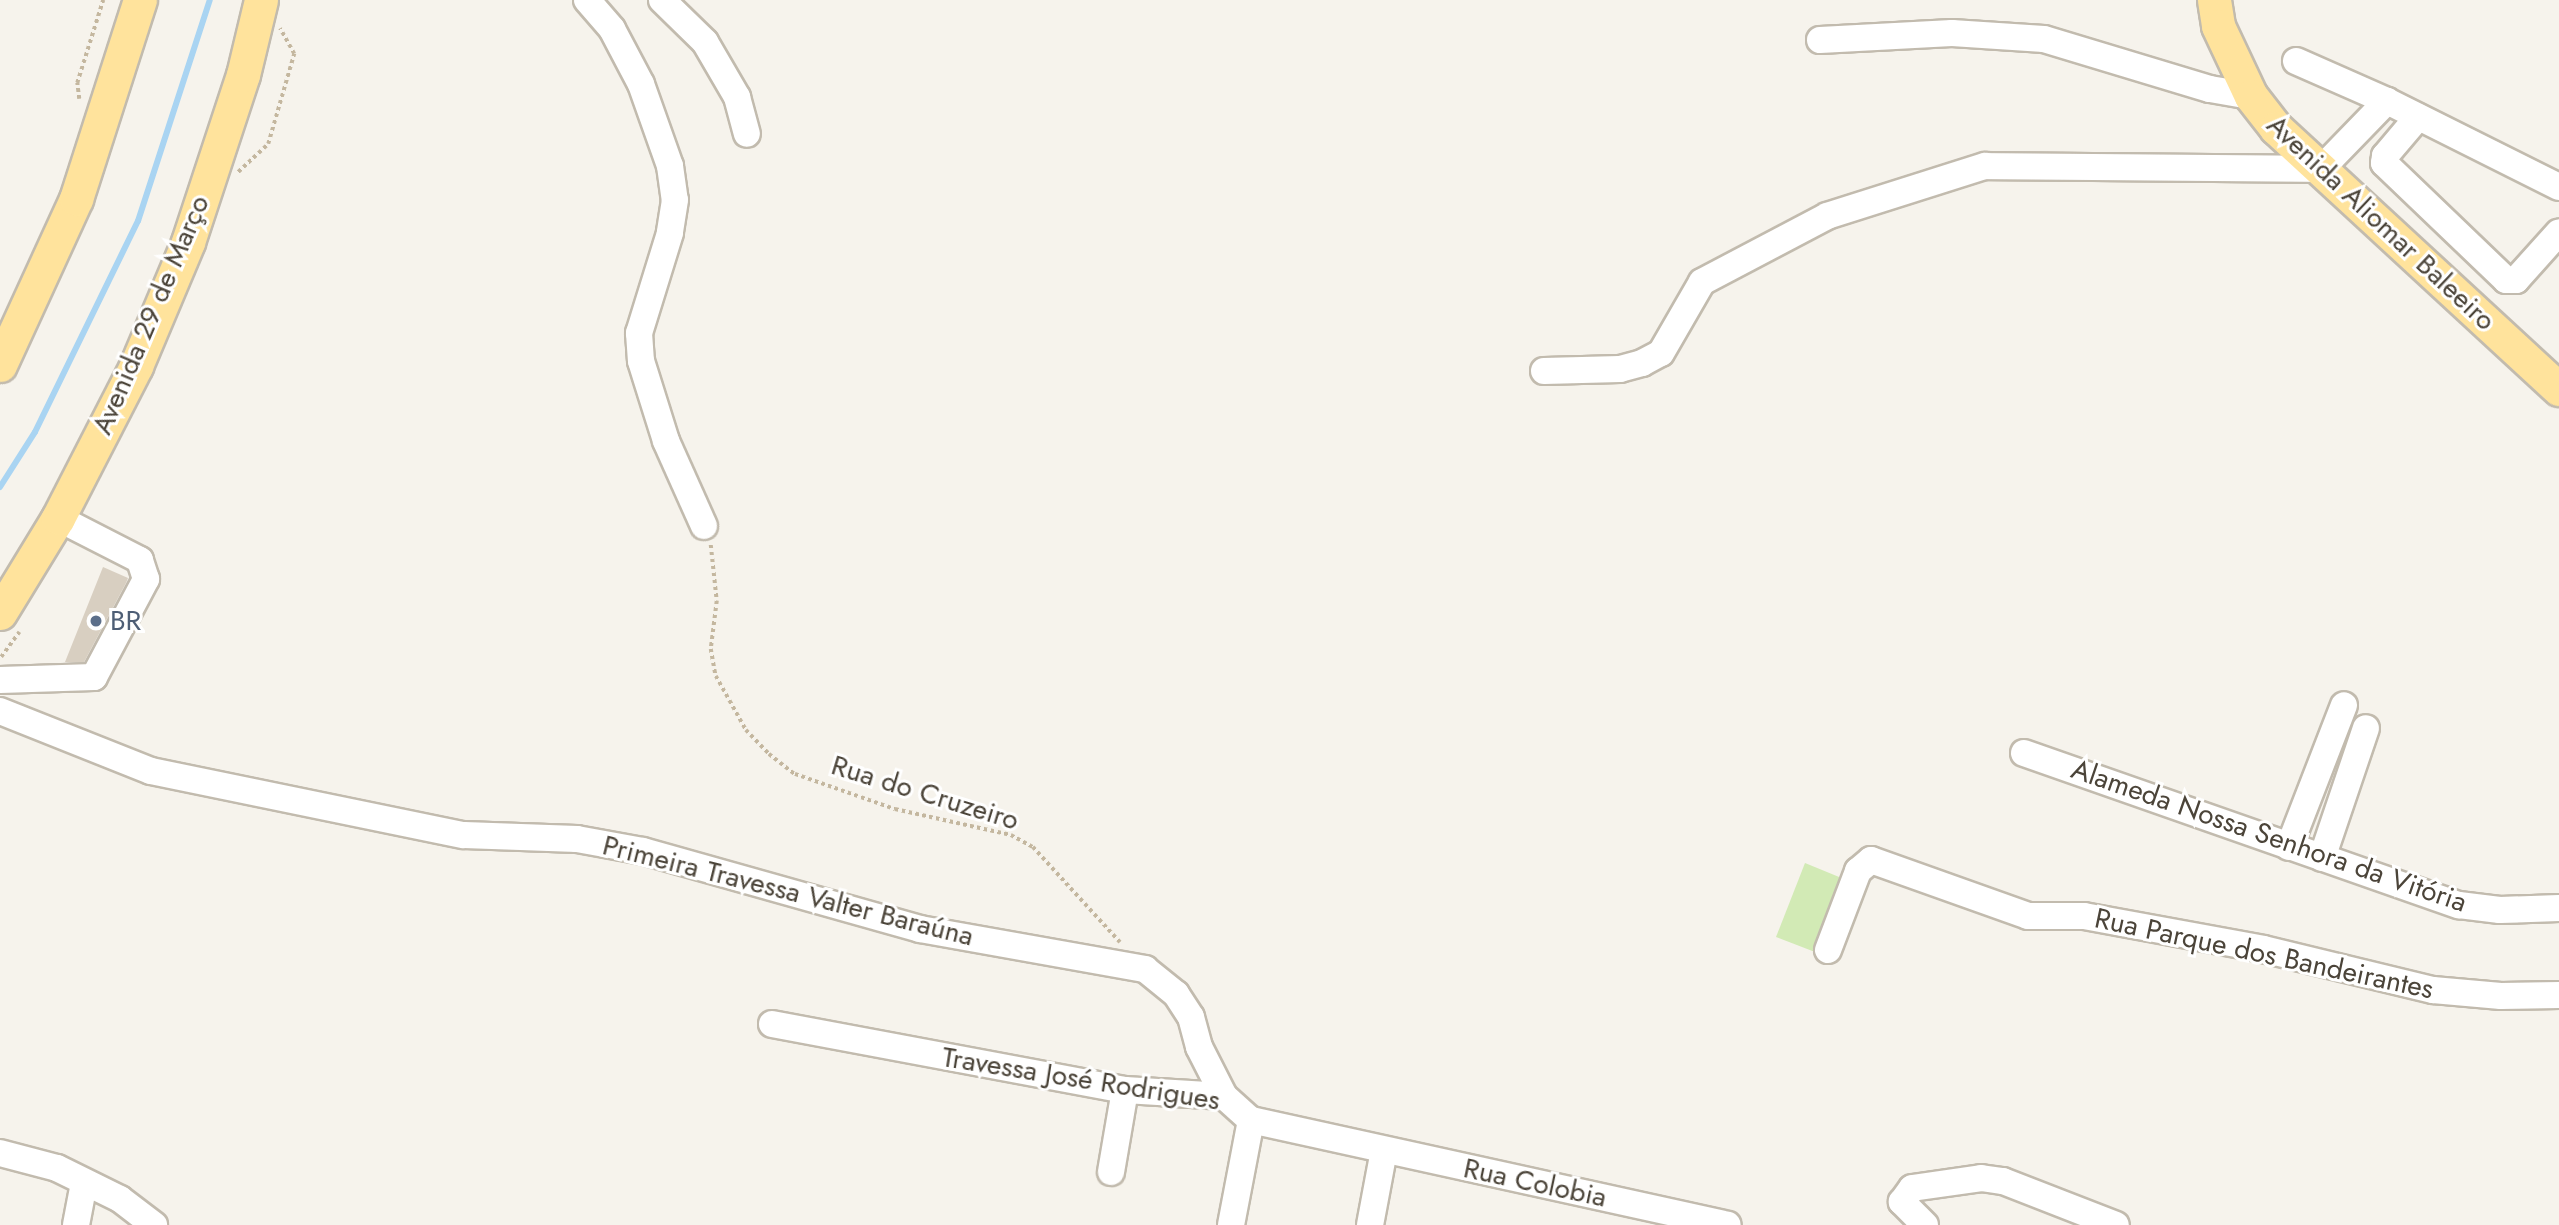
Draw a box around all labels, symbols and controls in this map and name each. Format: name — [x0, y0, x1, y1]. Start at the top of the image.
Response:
street label: Avenida Aliomar Baleeiro — [2260, 108, 2502, 338]
street label: Avenida 29 de Março — [85, 190, 217, 440]
place label: BR — [110, 604, 141, 638]
marker: BR — [88, 613, 104, 629]
street label: Rua do Cruzeiro — [827, 749, 1023, 837]
street label: Alameda Nossa Senhora da Vitória — [2067, 752, 2471, 920]
street label: Primeira Travessa Valter Baraúna — [599, 829, 977, 953]
street label: Rua Parque dos Bandeirantes — [2092, 902, 2436, 1006]
street label: Travessa José Rodrigues — [940, 1040, 1222, 1118]
street label: Rua Colobia — [1461, 1151, 1609, 1215]

